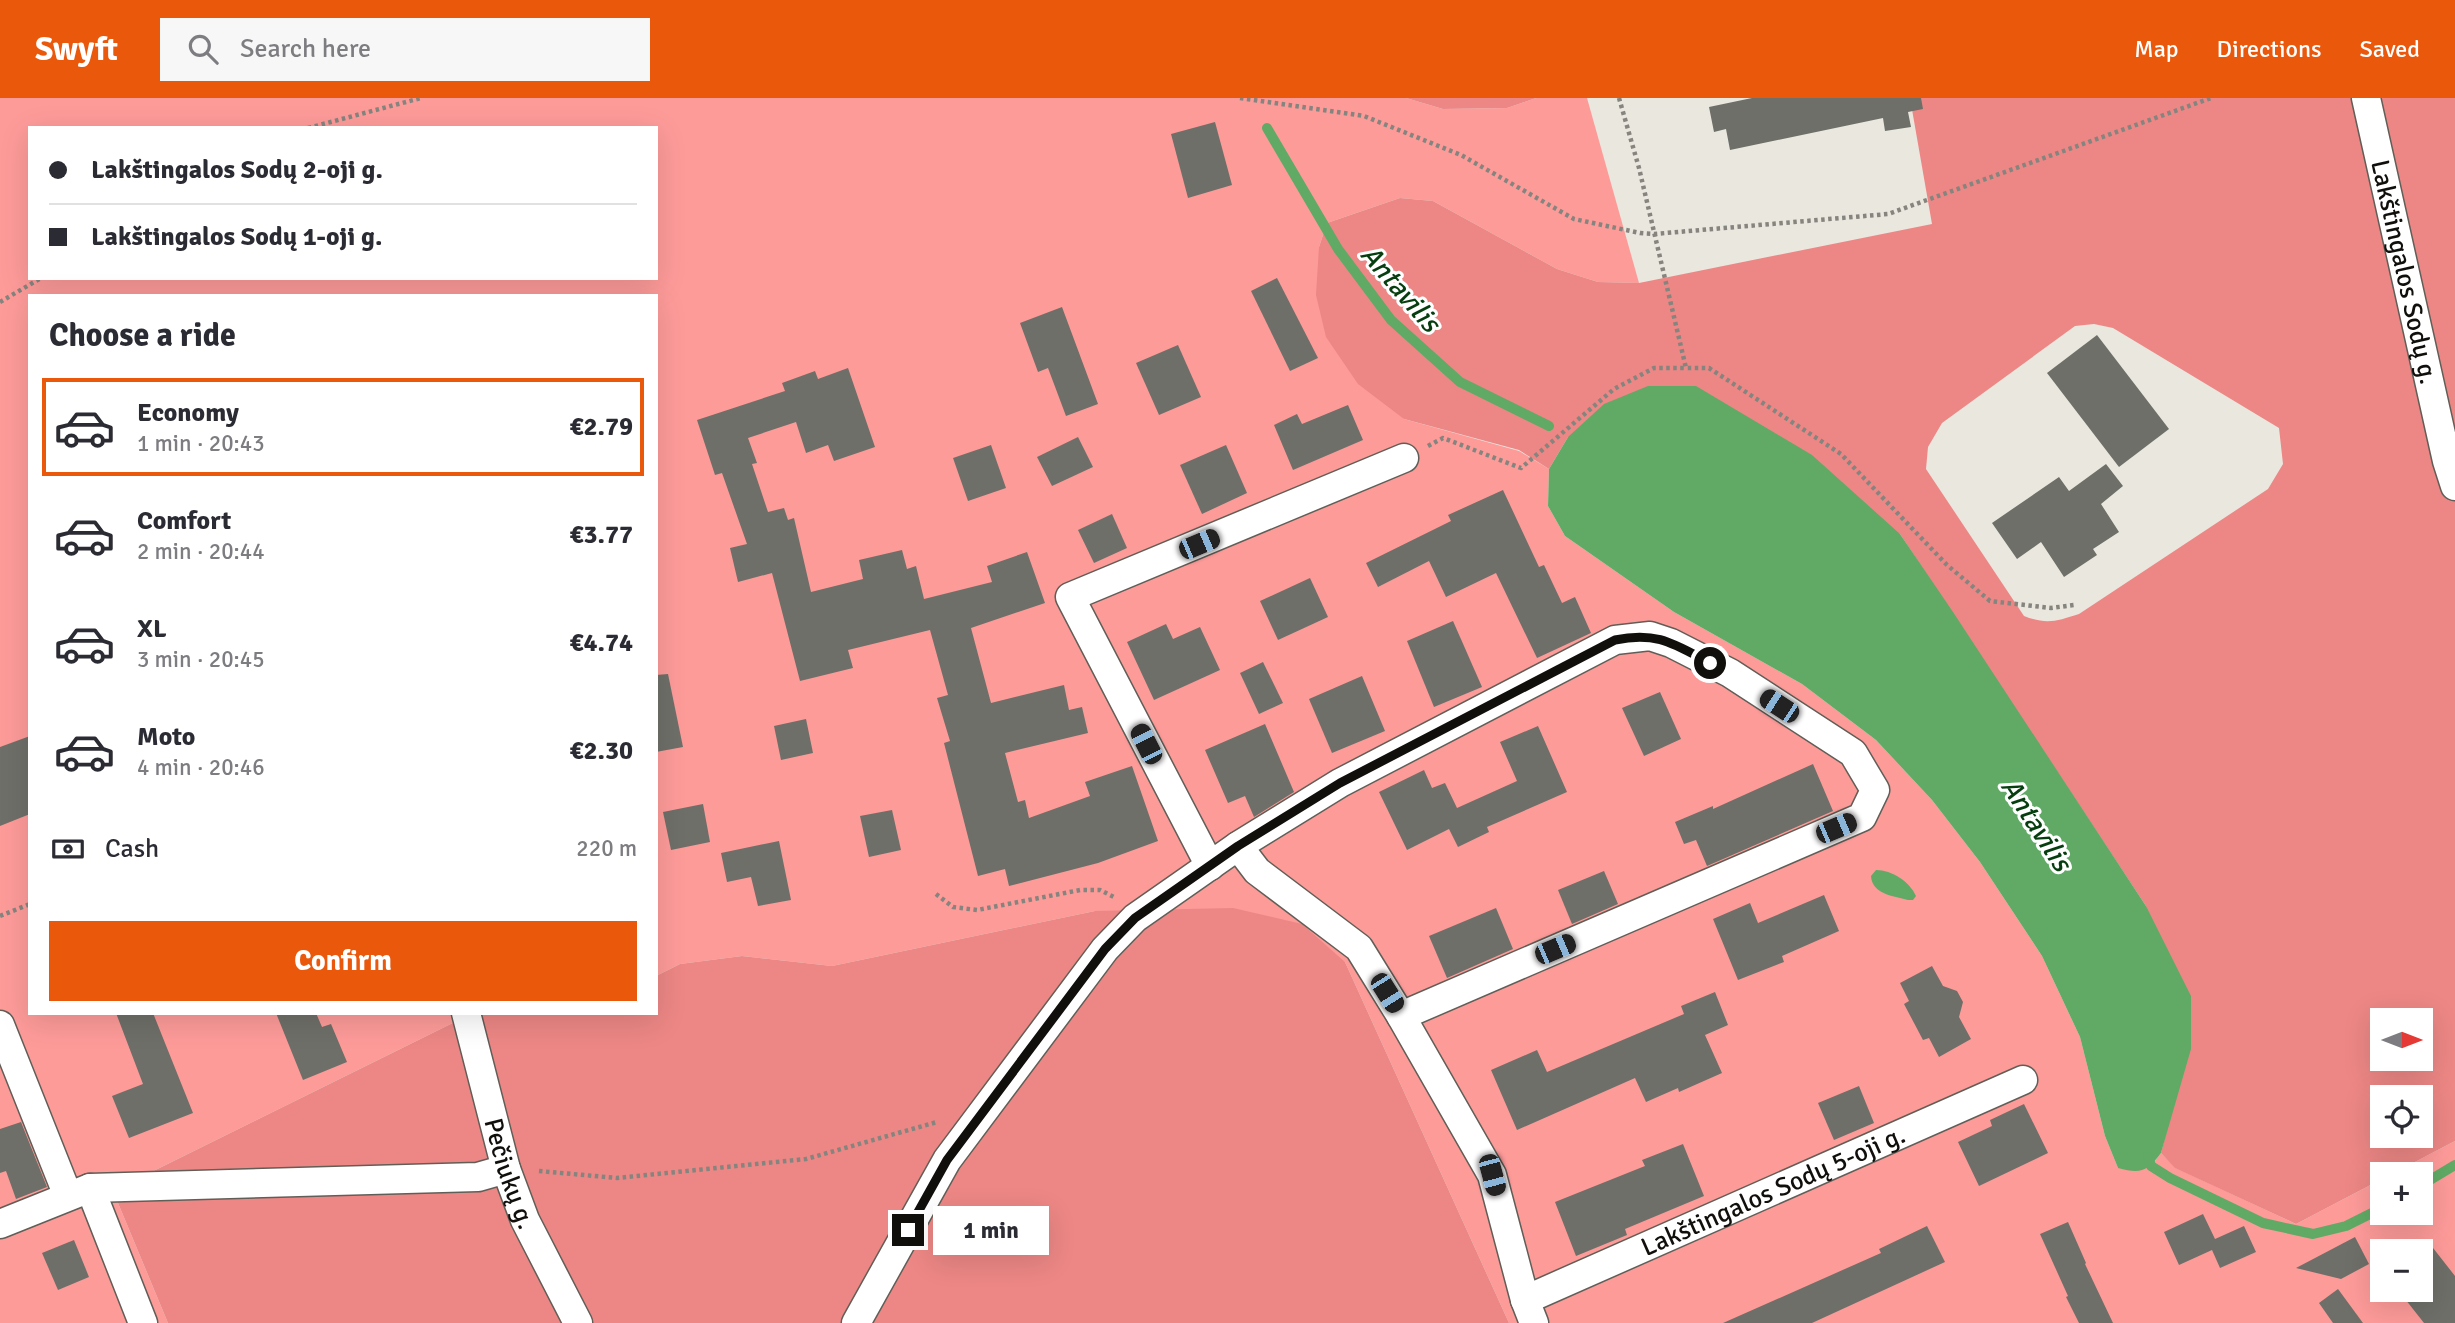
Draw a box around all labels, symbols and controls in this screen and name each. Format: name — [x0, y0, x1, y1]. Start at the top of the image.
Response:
search box — [160, 18, 650, 81]
text: Swyft — [35, 29, 118, 70]
icon: search — [184, 30, 222, 68]
text: Search here — [240, 33, 371, 65]
text: Map — [2134, 34, 2179, 64]
text: Directions — [2217, 34, 2322, 64]
text: Saved — [2360, 34, 2420, 64]
text: Lakštingalos Sodų 2-oji g. — [91, 154, 383, 186]
street label: Lakštingalos Sodų g. — [2363, 157, 2444, 387]
text: Lakštingalos Sodų 1-oji g. — [91, 221, 382, 253]
water label: Antavilis — [1353, 238, 1449, 341]
text: Choose a ride — [49, 316, 236, 355]
icon: car — [53, 396, 116, 459]
text: Economy — [137, 397, 239, 429]
text: €2.79 — [569, 411, 633, 443]
text: 1 min · 20:43 — [137, 429, 265, 458]
icon: car — [53, 504, 116, 567]
text: Comfort — [137, 505, 231, 537]
text: €3.77 — [569, 519, 633, 551]
car — [1176, 526, 1223, 562]
text: 2 min · 20:44 — [137, 537, 265, 566]
icon: car — [53, 612, 116, 675]
text: XL — [137, 613, 167, 645]
text: €4.74 — [569, 627, 633, 659]
text: 3 min · 20:45 — [137, 645, 265, 674]
route start — [1694, 647, 1726, 679]
car — [1756, 686, 1803, 726]
icon: car — [53, 720, 116, 783]
text: Moto — [137, 721, 195, 753]
car — [1128, 721, 1165, 767]
text: €2.30 — [569, 735, 633, 767]
text: 4 min · 20:46 — [137, 753, 265, 782]
water label: Antavilis — [1994, 772, 2080, 880]
car — [1813, 810, 1860, 846]
icon: cash — [49, 830, 87, 868]
text: Cash — [105, 833, 159, 865]
text: 220 m — [576, 834, 637, 863]
button: Confirm — [49, 921, 637, 1001]
car — [1532, 931, 1579, 967]
car — [1367, 970, 1408, 1016]
north arrow — [2370, 1008, 2432, 1071]
map controls — [2370, 1008, 2433, 1302]
button: locate — [2370, 1085, 2433, 1148]
street label: Pečiukų g. — [477, 1115, 542, 1234]
street label: Lakštingalos Sodų 5-oji g. — [1636, 1119, 1910, 1264]
car — [1477, 1152, 1508, 1198]
button: + — [2370, 1162, 2433, 1225]
callout: 1 min — [932, 1206, 1048, 1254]
route end — [892, 1214, 924, 1246]
text: 1 min — [963, 1216, 1019, 1245]
button: − — [2370, 1239, 2433, 1302]

